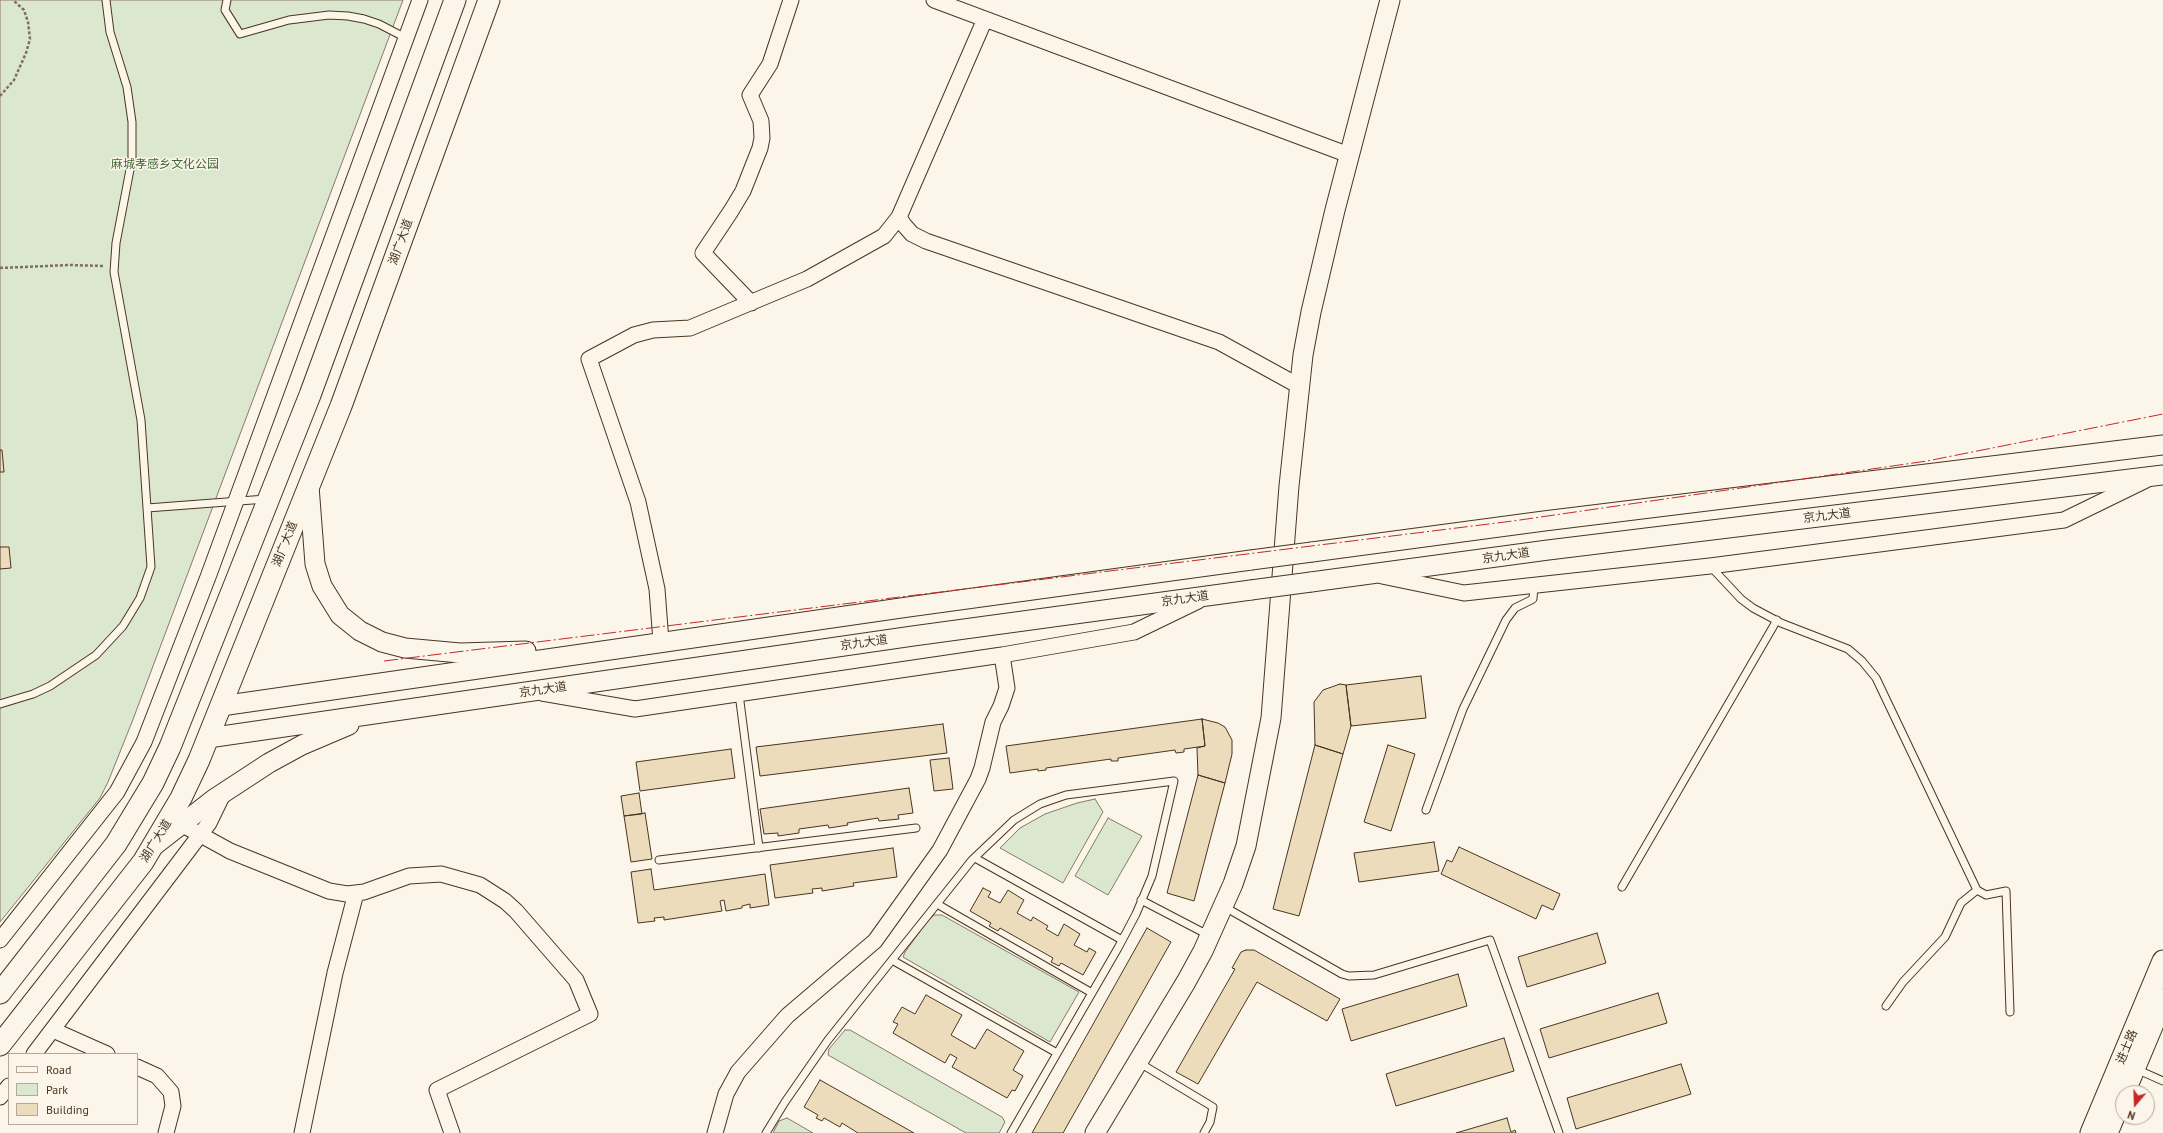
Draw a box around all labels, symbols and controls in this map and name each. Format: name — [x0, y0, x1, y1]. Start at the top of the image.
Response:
park label: 麻城孝感乡文化公园 — [111, 158, 219, 172]
street label: 湖广大道 — [386, 217, 416, 267]
street label: 京九大道 — [1802, 506, 1852, 526]
street label: 湖广大道 — [269, 519, 301, 569]
street label: 京九大道 — [1481, 546, 1531, 566]
street label: 京九大道 — [1160, 589, 1210, 609]
street label: 京九大道 — [839, 633, 889, 653]
street label: 京九大道 — [518, 680, 568, 700]
street label: 湖广大道 — [137, 817, 175, 865]
street label: 进士路 — [2113, 1028, 2141, 1066]
legend — [8, 1053, 138, 1125]
text: Road — [46, 1062, 71, 1077]
text: Park — [46, 1082, 68, 1097]
north arrow — [2115, 1085, 2155, 1125]
text: Building — [46, 1102, 89, 1117]
text: N — [2126, 1108, 2137, 1123]

